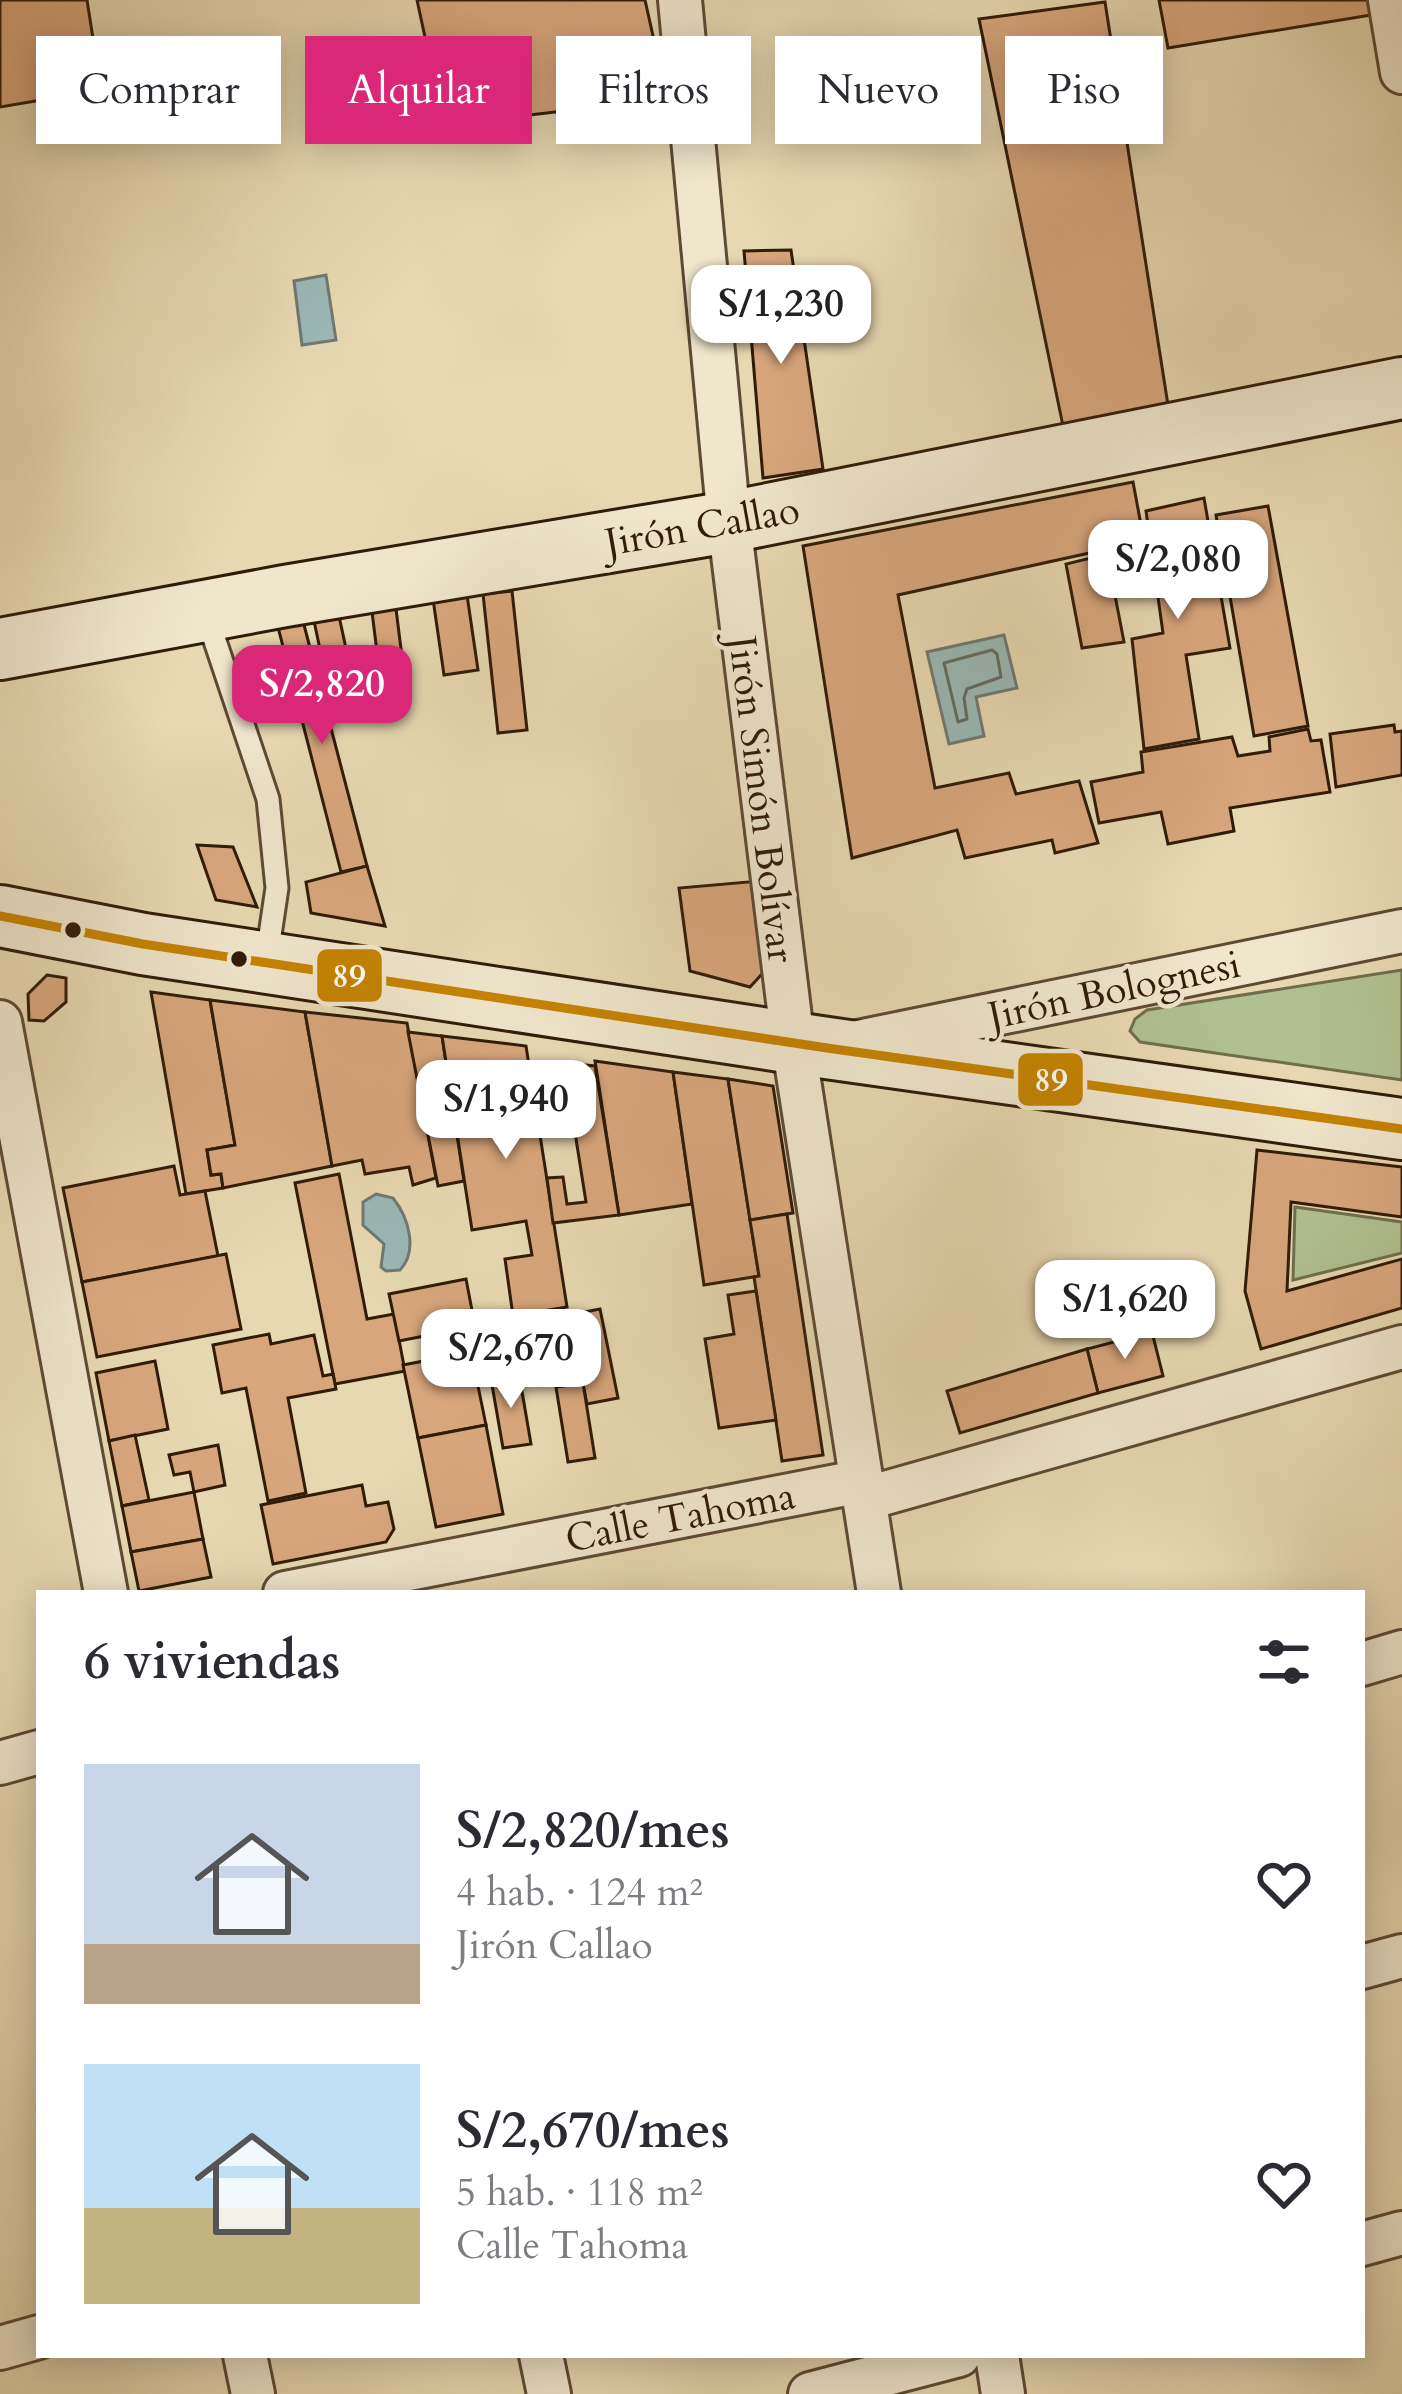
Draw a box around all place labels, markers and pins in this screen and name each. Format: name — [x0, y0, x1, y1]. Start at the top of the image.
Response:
pin: S/1,230 — [670, 265, 892, 367]
pin: S/2,080 — [1067, 520, 1289, 622]
pin: S/2,820 — [211, 645, 433, 747]
unlabelled marker — [62, 919, 84, 941]
unlabelled marker — [228, 948, 250, 970]
pin: S/1,940 — [395, 1060, 617, 1162]
pin: S/1,620 — [1014, 1260, 1236, 1362]
pin: S/2,670 — [400, 1309, 622, 1411]

